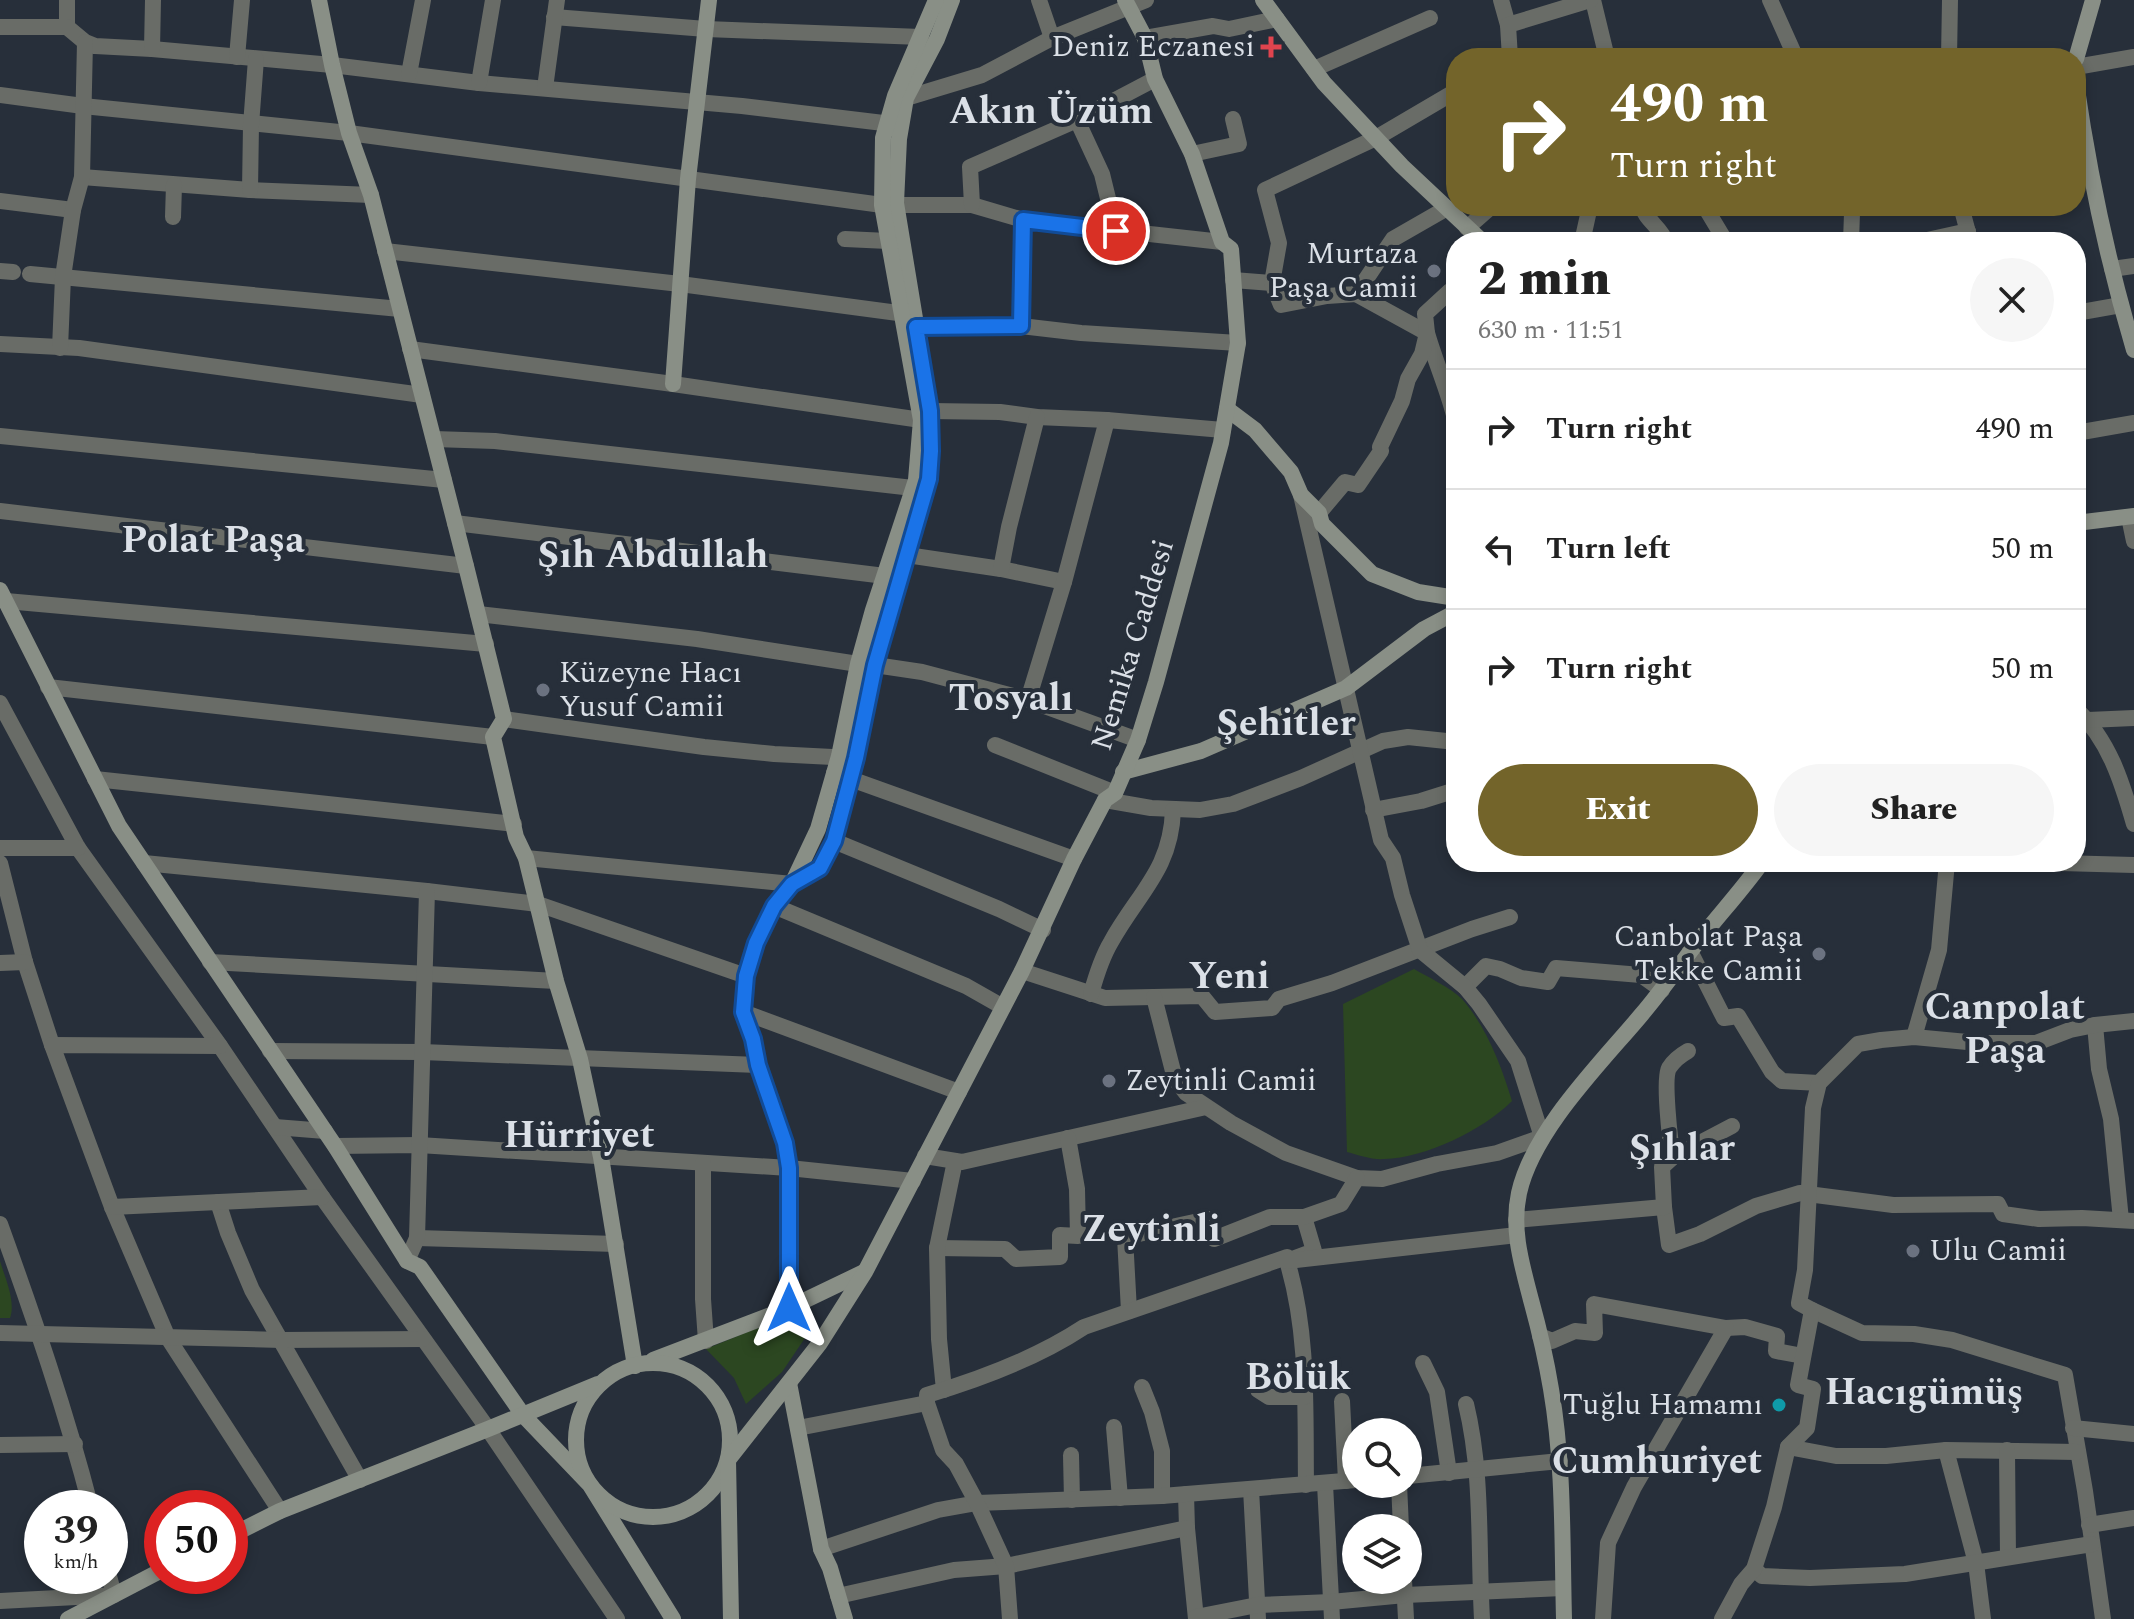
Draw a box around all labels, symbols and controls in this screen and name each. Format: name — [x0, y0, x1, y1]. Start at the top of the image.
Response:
place label: Deniz Eczanesi — [1051, 24, 1255, 70]
marker: Deniz Eczanesi — [1262, 38, 1280, 56]
text: 490 m — [1610, 62, 1769, 147]
icon: right — [1478, 80, 1582, 184]
district label: Akın Üzüm — [949, 83, 1153, 141]
text: Turn right — [1610, 139, 1777, 194]
pin — [1082, 197, 1150, 265]
icon: arrive — [1094, 209, 1138, 253]
place label: Murtaza Paşa Camii — [1269, 231, 1418, 311]
text: 2 min — [1478, 243, 1611, 316]
button: close — [1970, 258, 2054, 342]
marker: Murtaza Paşa Camii — [1425, 262, 1443, 280]
text: 630 m · 11:51 — [1478, 310, 1624, 350]
text: Turn right — [1546, 406, 1692, 452]
text: 490 m — [1976, 406, 2054, 452]
icon: right — [1478, 407, 1522, 451]
district label: Polat Paşa — [121, 512, 305, 570]
text: Turn left — [1546, 526, 1671, 572]
text: 50 m — [1991, 526, 2054, 572]
district label: Şıh Abdullah — [537, 527, 769, 585]
icon: left — [1478, 527, 1522, 571]
street label: Nemika Caddesi — [1079, 534, 1187, 756]
text: Turn right — [1546, 646, 1692, 692]
text: 50 m — [1991, 646, 2054, 692]
icon: right — [1478, 647, 1522, 691]
place label: Küzeyne Hacı Yusuf Camii — [559, 650, 742, 730]
district label: Tosyalı — [949, 670, 1073, 728]
marker: Küzeyne Hacı Yusuf Camii — [534, 681, 552, 699]
district label: Şehitler — [1216, 695, 1356, 753]
button: Exit — [1478, 764, 1758, 856]
button: Share — [1774, 764, 2054, 856]
place label: Canbolat Paşa Tekke Camii — [1614, 914, 1803, 994]
marker: Canbolat Paşa Tekke Camii — [1810, 945, 1828, 963]
district label: Yeni — [1188, 948, 1270, 1006]
district label: Canpolat Paşa — [1925, 979, 2085, 1081]
place label: Zeytinli Camii — [1125, 1058, 1317, 1104]
marker: Zeytinli Camii — [1100, 1072, 1118, 1090]
district label: Hürriyet — [503, 1107, 655, 1165]
district label: Şıhlar — [1629, 1120, 1736, 1178]
district label: Zeytinli — [1081, 1201, 1221, 1259]
place label: Ulu Camii — [1929, 1228, 2067, 1274]
marker: Ulu Camii — [1904, 1242, 1922, 1260]
position arrow — [747, 1266, 831, 1350]
district label: Bölük — [1245, 1349, 1351, 1407]
district label: Hacıgümüş — [1825, 1364, 2023, 1422]
place label: Tuğlu Hamamı — [1563, 1382, 1763, 1428]
marker: Tuğlu Hamamı — [1770, 1396, 1788, 1414]
map controls — [1342, 1418, 1422, 1594]
button: search — [1342, 1418, 1422, 1498]
district label: Cumhuriyet — [1552, 1433, 1762, 1491]
speed limit sign: 50 — [144, 1490, 248, 1594]
text: 39 — [54, 1501, 98, 1562]
button: layers — [1342, 1514, 1422, 1594]
text: km/h — [54, 1547, 99, 1577]

